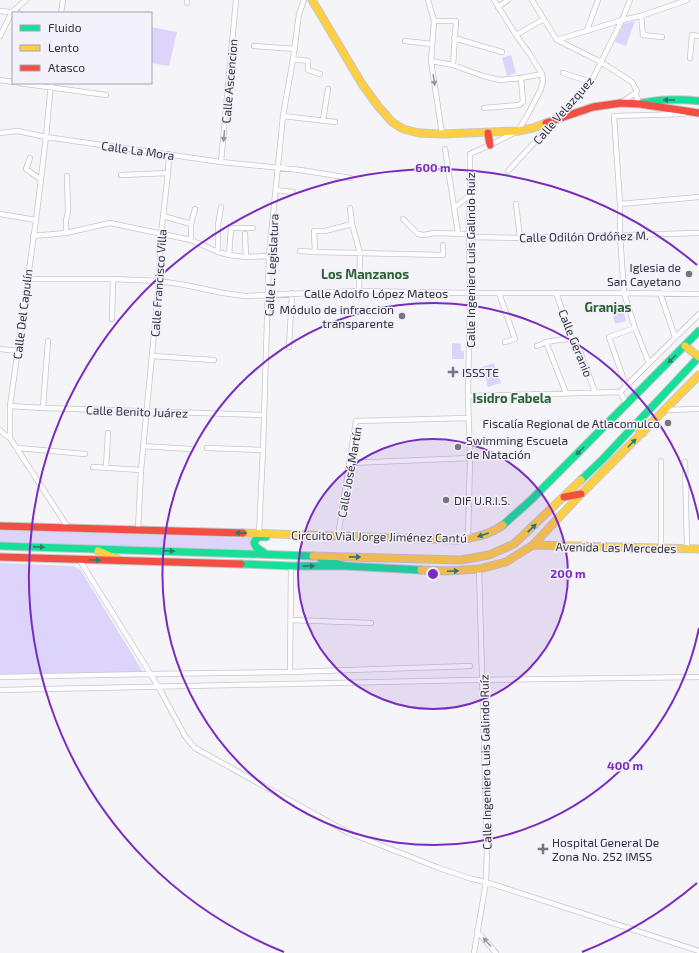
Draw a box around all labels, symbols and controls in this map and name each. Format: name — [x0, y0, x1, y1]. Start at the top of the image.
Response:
legend — [12, 12, 152, 84]
text: Fluido — [48, 20, 82, 34]
street label: Calle Ascencion — [218, 38, 240, 124]
text: Lento — [48, 40, 79, 54]
text: Atasco — [48, 60, 85, 74]
street label: Calle Velazquez — [530, 73, 596, 147]
one-way arrow — [431, 74, 437, 86]
one-way arrow — [662, 97, 675, 103]
one-way arrow — [220, 130, 227, 142]
street label: Calle La Mora — [100, 138, 176, 162]
text: 600 m — [415, 160, 451, 174]
street label: Calle Ingeniero Luis Galindo Ruíz — [463, 172, 477, 348]
street label: Calle L. Legislatura — [261, 213, 281, 317]
street label: Calle Odilón Ordóñez M. — [519, 228, 649, 244]
street label: Calle Francisco Villa — [147, 229, 169, 337]
place label: Iglesia de San Cayetano — [607, 260, 681, 288]
district label: Los Manzanos — [321, 266, 409, 282]
street label: Calle Del Capulín — [10, 268, 34, 360]
marker: Iglesia de San Cayetano — [684, 269, 694, 279]
street label: Calle Adolfo López Mateos — [304, 286, 448, 300]
district label: Granjas — [584, 299, 632, 315]
place label: Módulo de infraccion transparente — [280, 302, 394, 330]
street label: Calle Geranio — [556, 307, 596, 379]
marker: Módulo de infraccion transparente — [397, 311, 407, 321]
one-way arrow — [667, 354, 677, 364]
place label: ISSSTE — [462, 365, 499, 379]
marker: ISSSTE — [447, 366, 459, 378]
district label: Isidro Fabela — [472, 390, 552, 406]
street label: Calle Benito Juárez — [86, 402, 188, 420]
place label: Fiscalía Regional de Atlacomulco — [483, 416, 660, 430]
marker: Fiscalía Regional de Atlacomulco — [663, 418, 673, 428]
street label: Calle José Martín — [334, 425, 364, 519]
place label: Swimming Escuela de Natación — [466, 433, 568, 461]
one-way arrow — [627, 438, 637, 448]
marker: Swimming Escuela de Natación — [453, 442, 463, 452]
one-way arrow — [575, 446, 585, 456]
place label: DIF U.R.I.S. — [454, 493, 510, 507]
marker: DIF U.R.I.S. — [441, 495, 451, 505]
one-way arrow — [527, 524, 536, 533]
street label: Circuito Vial Jorge Jiménez Cantú — [291, 527, 467, 545]
one-way arrow — [234, 530, 247, 536]
one-way arrow — [476, 533, 488, 539]
street label: Avenida Las Mercedes — [555, 539, 677, 555]
one-way arrow — [33, 544, 46, 550]
one-way arrow — [163, 548, 175, 555]
one-way arrow — [349, 554, 361, 561]
one-way arrow — [89, 557, 102, 563]
one-way arrow — [303, 563, 316, 569]
text: 200 m — [550, 566, 586, 580]
centre of rings — [426, 567, 440, 581]
one-way arrow — [447, 567, 459, 574]
street label: Calle Ingeniero Luis Galindo Ruíz — [476, 674, 494, 850]
text: 400 m — [607, 758, 643, 772]
place label: Hospital General De Zona No. 252 IMSS — [552, 835, 659, 863]
marker: Hospital General De Zona No. 252 IMSS — [537, 843, 549, 855]
one-way arrow — [482, 937, 491, 947]

